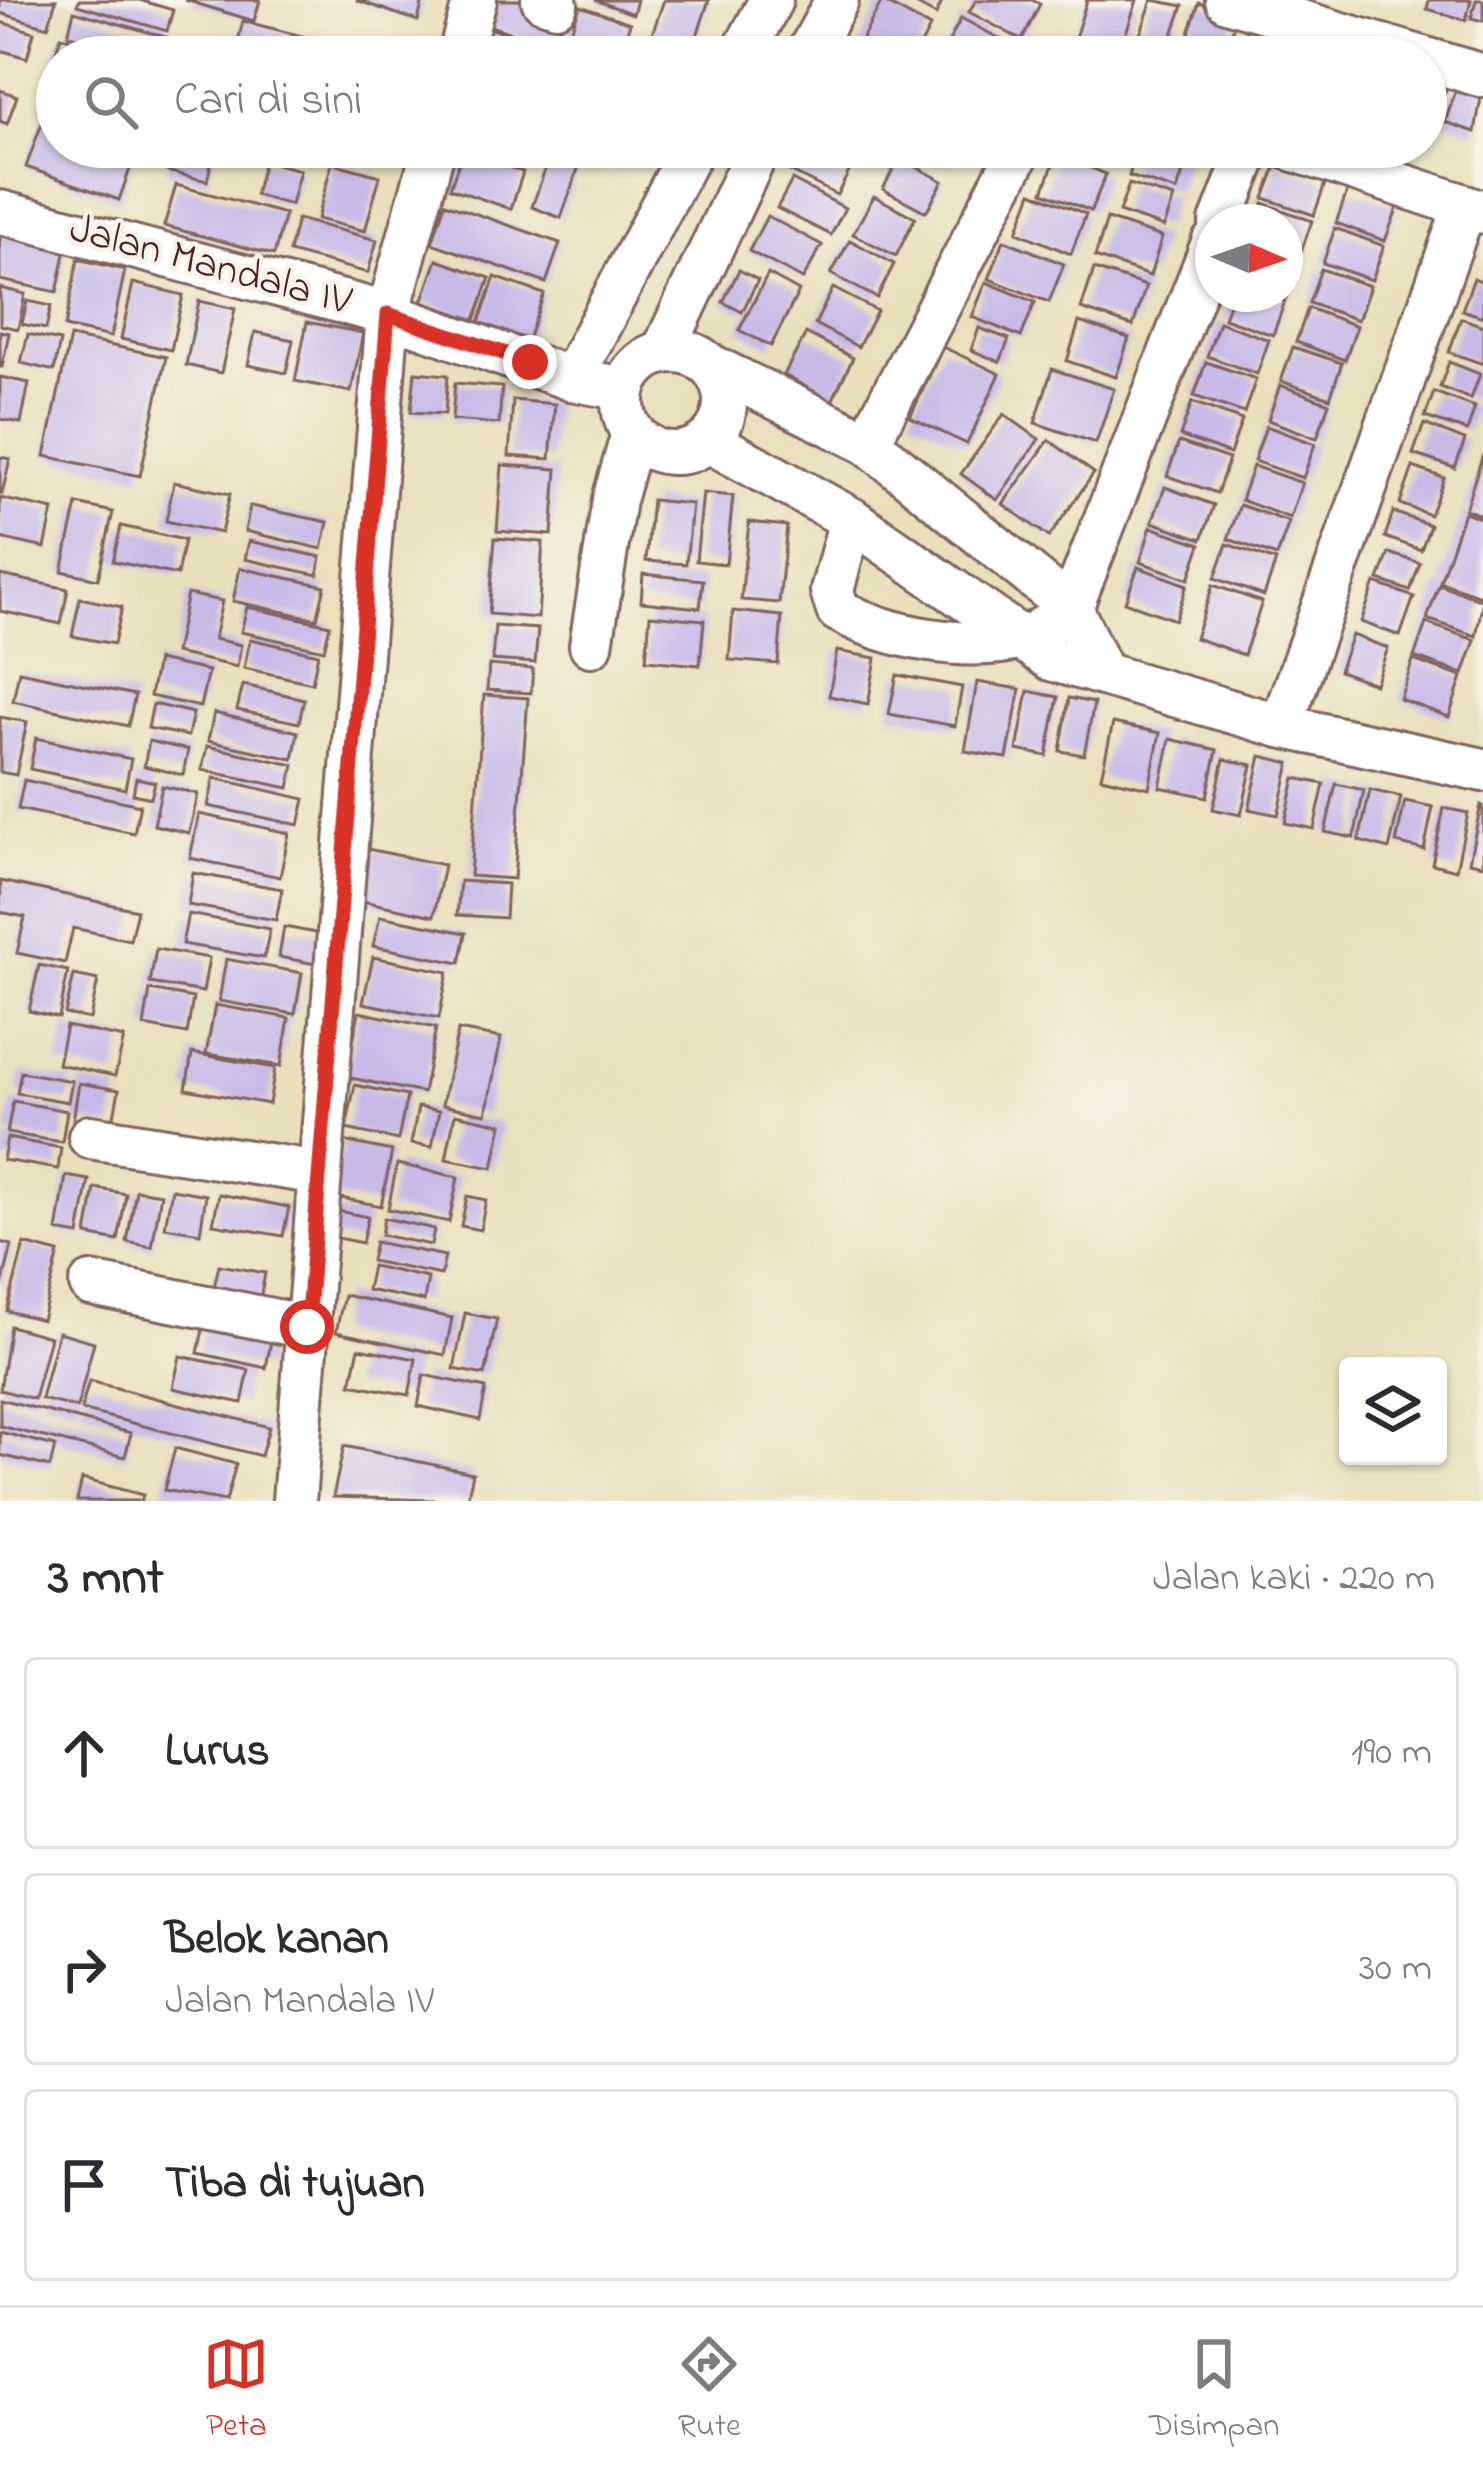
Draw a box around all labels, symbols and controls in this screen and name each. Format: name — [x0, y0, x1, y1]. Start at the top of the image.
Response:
search box — [36, 36, 1447, 168]
icon: search — [78, 69, 144, 135]
text: Cari di sini — [174, 69, 362, 135]
street label: Jalan Mandala IV — [62, 199, 358, 333]
north arrow — [1195, 204, 1303, 312]
route end — [503, 335, 557, 389]
route start — [280, 1300, 334, 1354]
map controls — [1339, 1357, 1447, 1465]
button: layers — [1339, 1357, 1447, 1465]
text: 3 mnt — [48, 1542, 164, 1617]
text: Jalan kaki · 220 m — [1153, 1551, 1435, 1608]
icon: ahead — [51, 1720, 117, 1786]
text: Lurus — [165, 1720, 270, 1786]
text: 190 m — [1351, 1725, 1432, 1782]
text: Belok kanan — [165, 1908, 389, 1974]
icon: right — [51, 1936, 117, 2002]
text: 30 m — [1359, 1941, 1432, 1998]
text: Jalan Mandala IV — [165, 1974, 433, 2031]
icon: arrive — [51, 2152, 117, 2218]
text: Tiba di tujuan — [165, 2152, 425, 2218]
tab: Peta — [203, 2331, 269, 2451]
tab: Rute — [676, 2331, 742, 2451]
tab: Disimpan — [1149, 2331, 1280, 2451]

